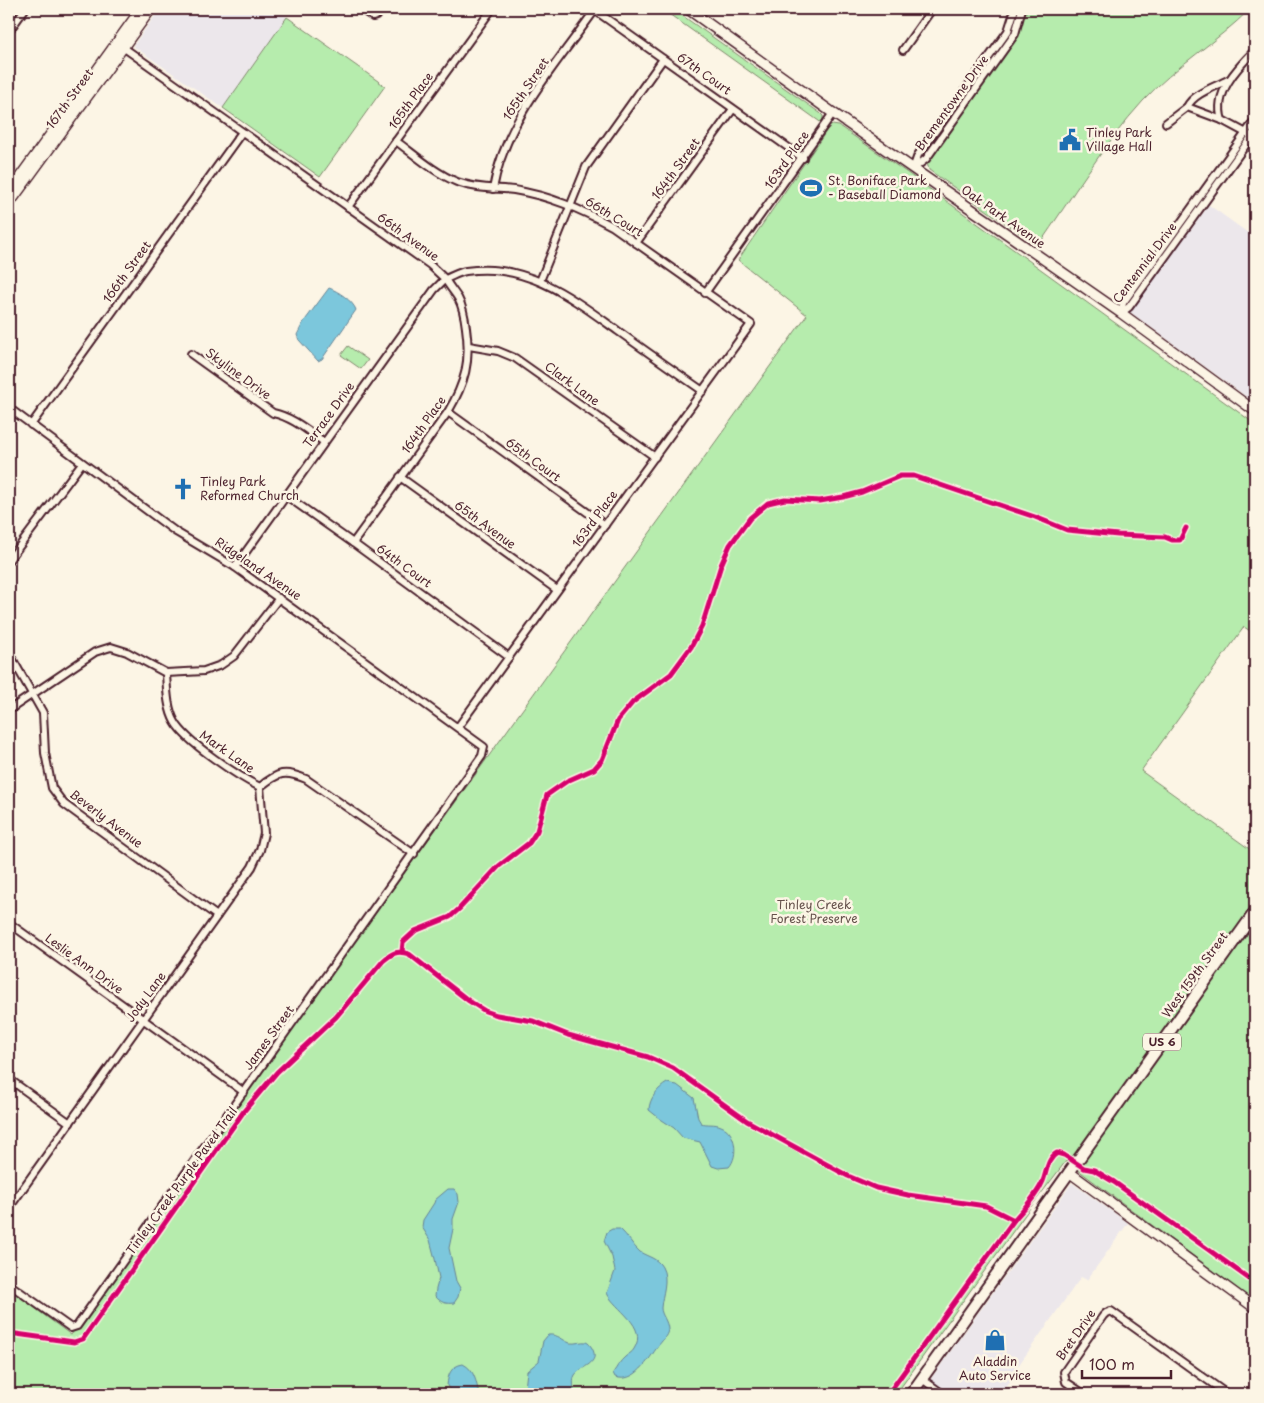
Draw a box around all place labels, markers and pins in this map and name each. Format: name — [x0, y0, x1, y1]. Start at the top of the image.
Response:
place label: Tinley Park Village Hall — [1086, 123, 1152, 155]
public building icon: Tinley Park Village Hall — [1057, 127, 1083, 153]
place label: St. Boniface Park - Baseball Diamond — [828, 171, 941, 203]
sports icon: St. Boniface Park - Baseball Diamond — [798, 175, 824, 201]
place label: Tinley Park Reformed Church — [200, 472, 299, 504]
church icon: Tinley Park Reformed Church — [170, 476, 196, 502]
shop icon: Aladdin Auto Service — [982, 1327, 1008, 1353]
place label: Aladdin Auto Service — [959, 1352, 1031, 1384]

